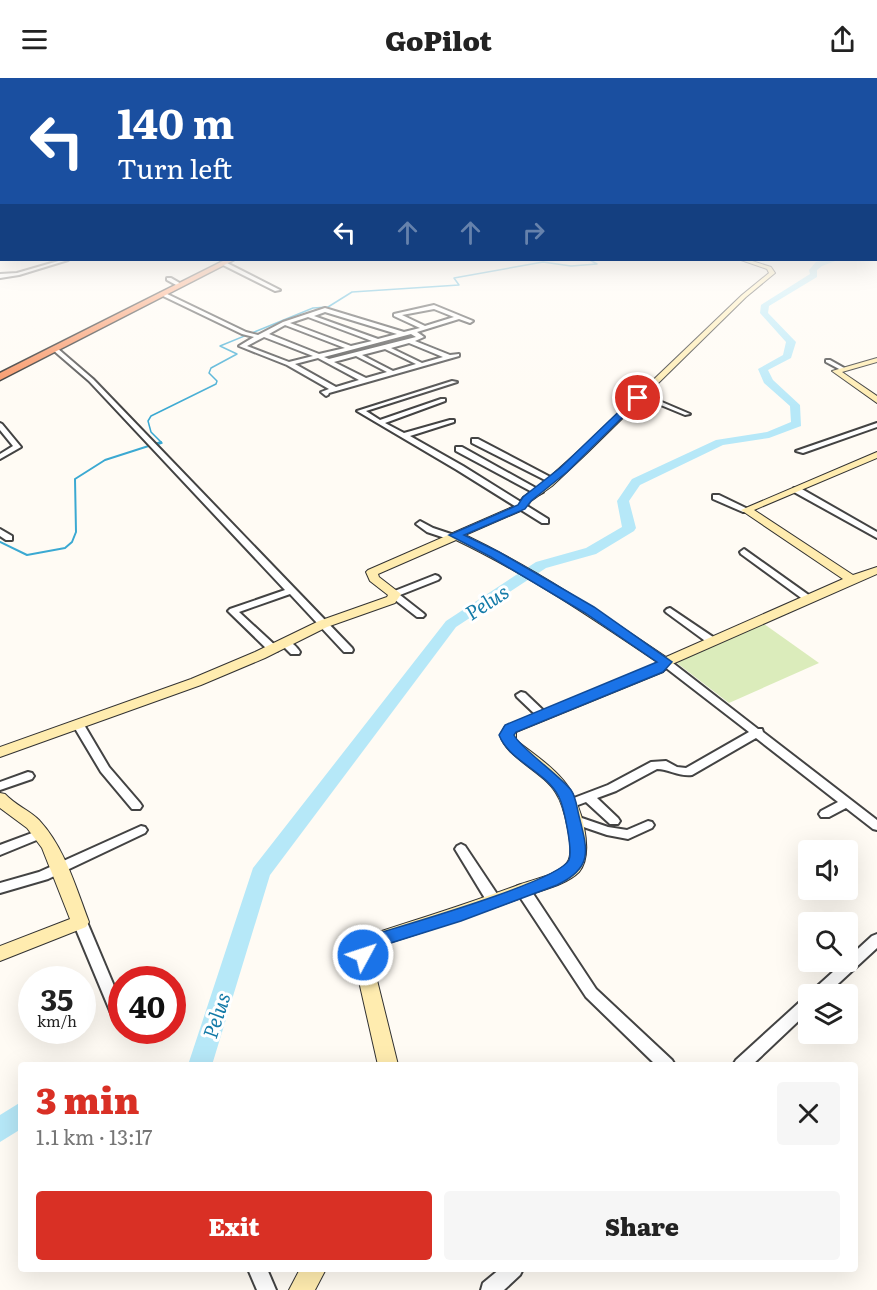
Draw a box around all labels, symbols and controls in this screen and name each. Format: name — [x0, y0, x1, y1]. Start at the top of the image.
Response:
text: GoPilot — [385, 19, 492, 59]
icon: menu — [18, 23, 51, 56]
icon: share — [826, 23, 859, 56]
text: 140 m — [117, 90, 234, 152]
icon: left — [18, 102, 96, 180]
text: Turn left — [117, 147, 232, 187]
icon: left — [328, 216, 361, 249]
icon: ahead — [391, 216, 424, 249]
icon: ahead — [454, 216, 487, 249]
icon: right — [517, 216, 550, 249]
pin — [612, 372, 663, 423]
icon: arrive — [621, 381, 654, 414]
water label: Pelus — [458, 576, 514, 626]
map controls — [798, 840, 858, 1044]
button: sound — [798, 840, 858, 900]
button: search — [798, 912, 858, 972]
position arrow — [331, 923, 395, 987]
speed limit sign: 40 — [108, 966, 186, 1044]
text: 35 — [41, 976, 73, 1020]
button: layers — [798, 984, 858, 1044]
water label: Pelus — [193, 988, 237, 1042]
text: km/h — [37, 1009, 77, 1032]
text: 3 min — [36, 1072, 140, 1125]
button: close — [777, 1082, 840, 1145]
text: 1.1 km · 13:17 — [36, 1121, 152, 1151]
button: Exit — [36, 1191, 432, 1260]
button: Share — [444, 1191, 840, 1260]

